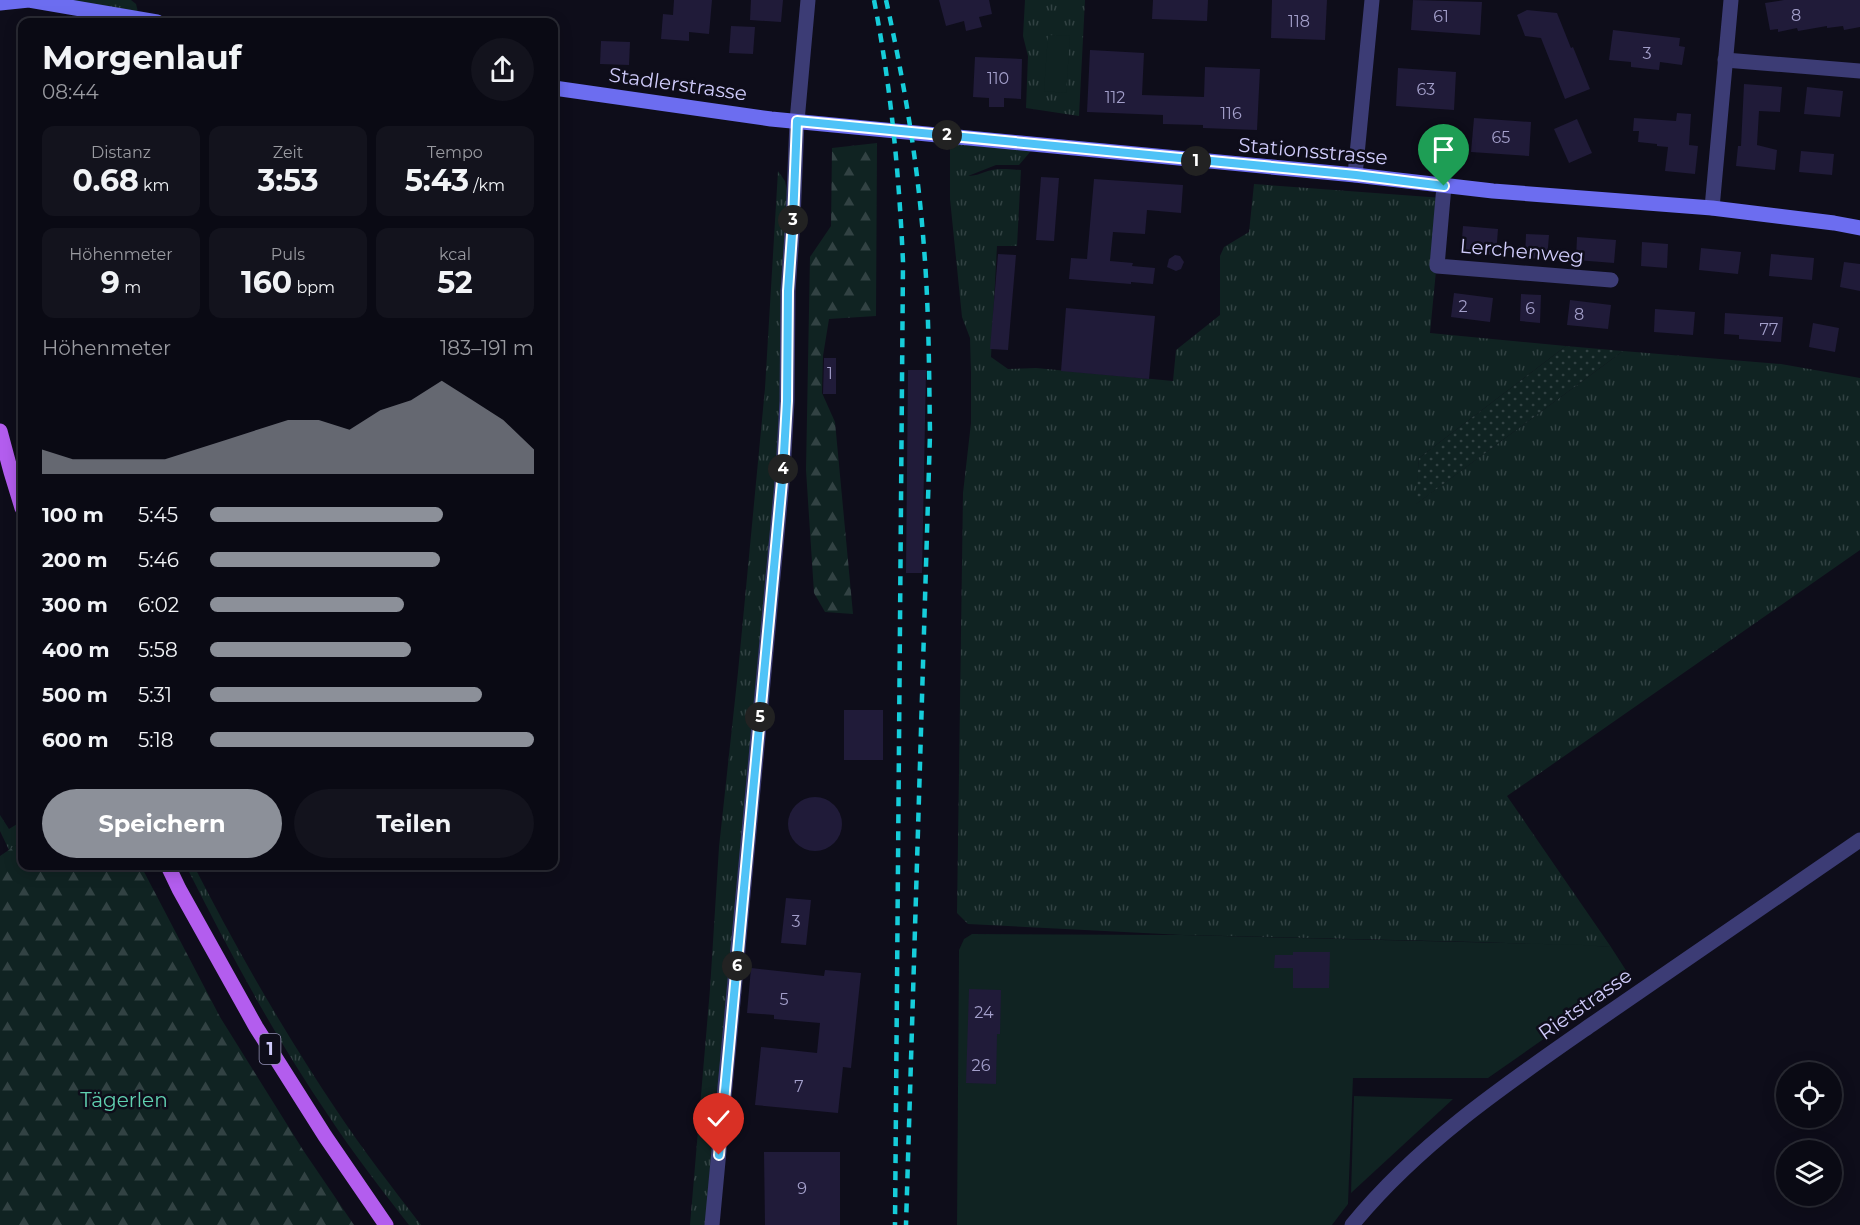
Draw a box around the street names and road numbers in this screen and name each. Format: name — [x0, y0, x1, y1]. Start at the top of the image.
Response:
street label: Stadlerstrasse — [607, 62, 749, 106]
street label: Stationsstrasse — [1237, 133, 1389, 169]
street label: Lerchenweg — [1459, 234, 1585, 268]
street label: Rietstrasse — [1534, 963, 1636, 1045]
road number: 1 — [260, 1034, 280, 1064]

